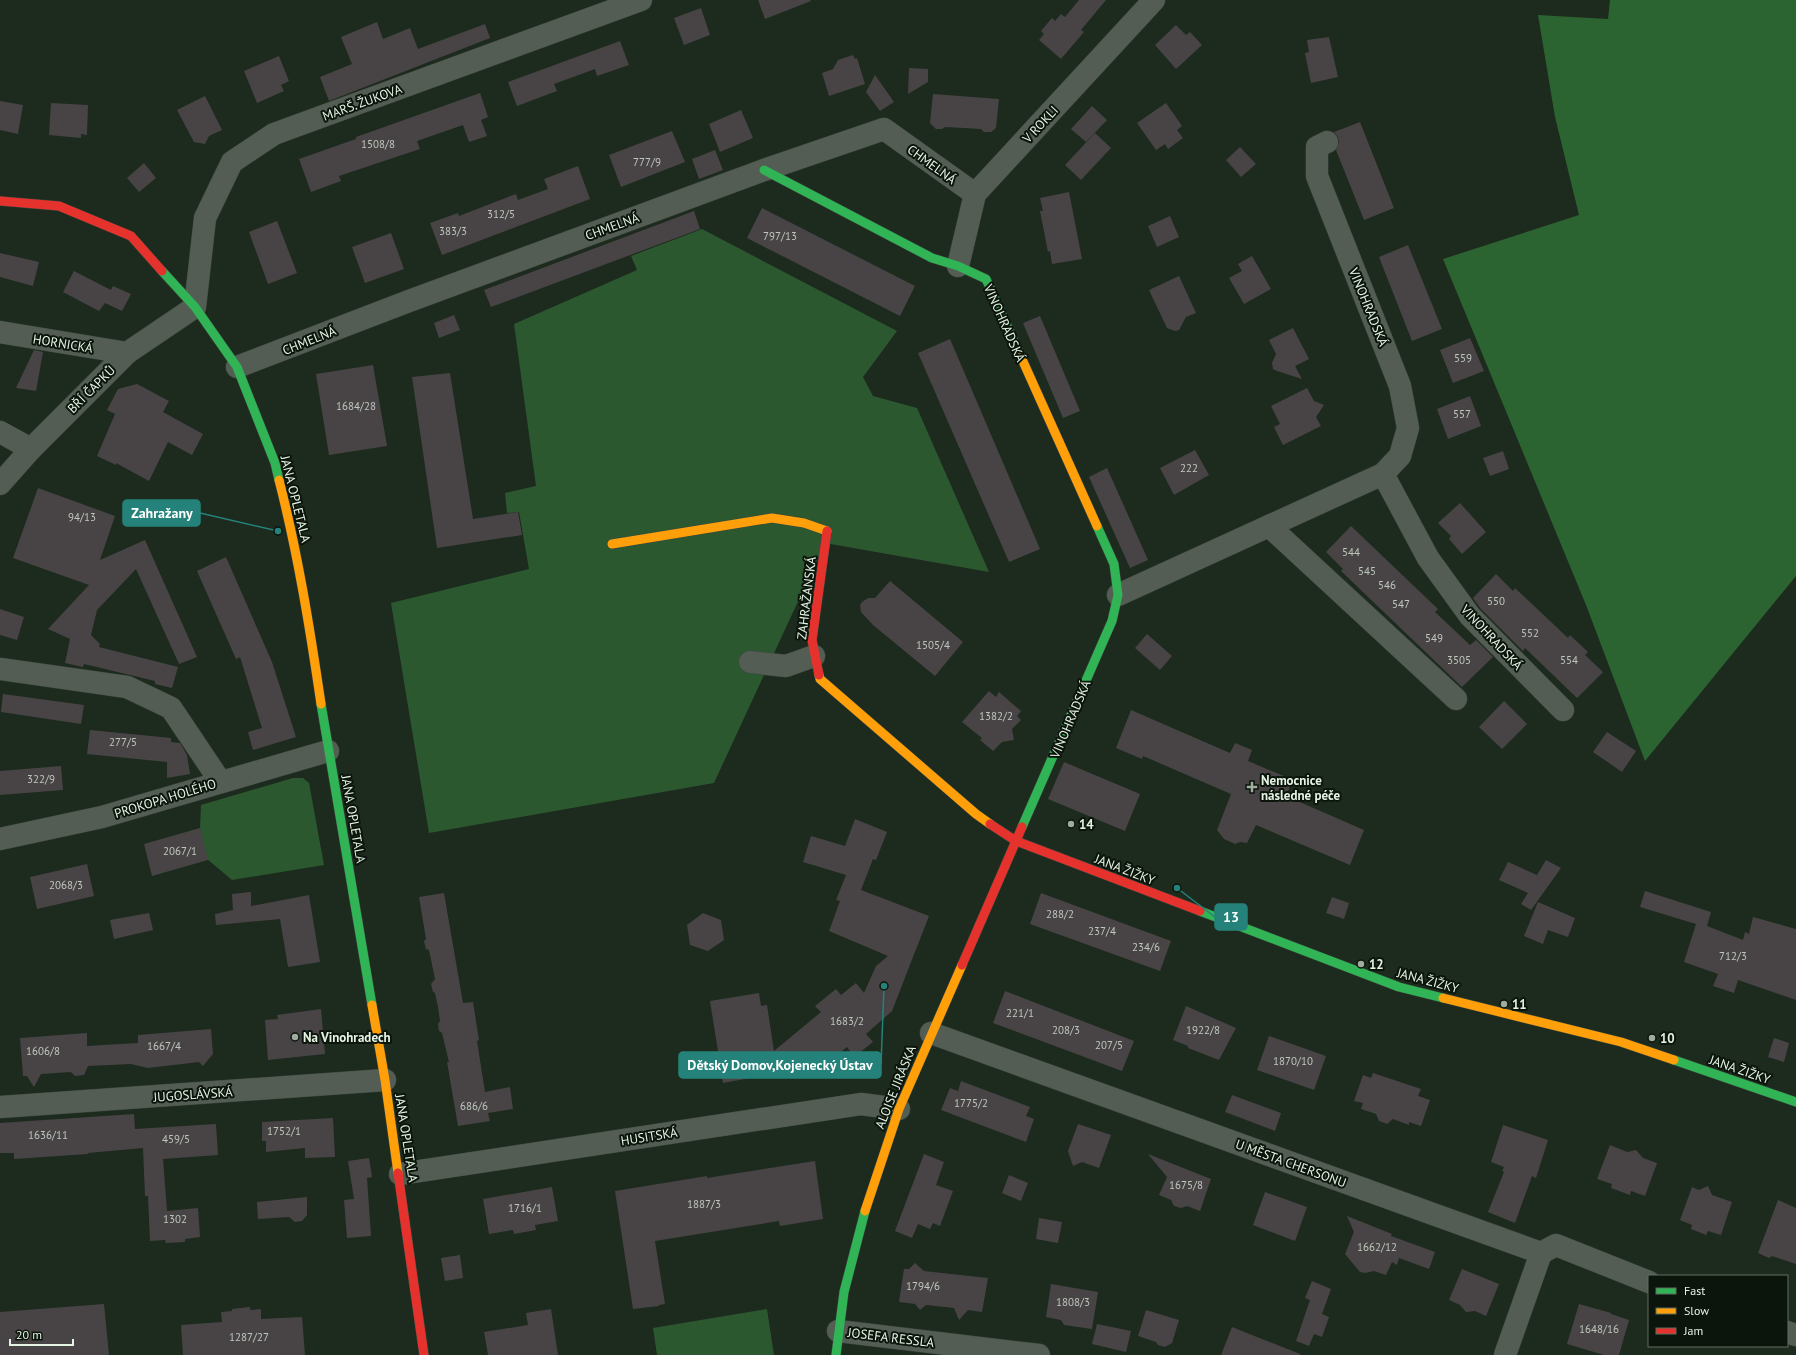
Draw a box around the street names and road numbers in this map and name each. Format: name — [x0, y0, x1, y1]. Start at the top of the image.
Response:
street label: MARŠ. ŽUKOVA — [320, 80, 405, 125]
street label: V ROKLI — [1018, 102, 1062, 147]
street label: CHMELNÁ — [904, 141, 960, 188]
street label: CHMELNÁ — [583, 209, 642, 244]
street label: VINOHRADSKÁ — [1345, 265, 1392, 349]
street label: VINOHRADSKÁ — [979, 281, 1029, 365]
street label: CHMELNÁ — [280, 322, 339, 359]
street label: HORNICKÁ — [32, 330, 94, 357]
street label: BŘÍ ČAPKŮ — [64, 362, 119, 417]
street label: JANA OPLETALA — [276, 453, 315, 545]
street label: ZAHRAŽANSKÁ — [793, 555, 820, 640]
street label: VINOHRADSKÁ — [1456, 600, 1526, 674]
street label: VINOHRADSKÁ — [1046, 677, 1095, 762]
street label: JANA OPLETALA — [337, 773, 370, 865]
street label: PROKOPA HOLÉHO — [112, 775, 218, 822]
street label: JANA ŽIŽKY — [1091, 850, 1158, 889]
street label: JANA ŽIŽKY — [1394, 964, 1461, 997]
street label: ALOISE JIRÁSKA — [871, 1043, 920, 1131]
street label: JANA ŽIŽKY — [1706, 1051, 1773, 1088]
street label: JUGOSLÁVSKÁ — [152, 1083, 234, 1106]
street label: JANA OPLETALA — [391, 1092, 422, 1184]
street label: HUSITSKÁ — [620, 1124, 679, 1149]
street label: U MĚSTA CHERSONU — [1233, 1135, 1349, 1191]
street label: JOSEFA RESSLA — [846, 1324, 935, 1351]

